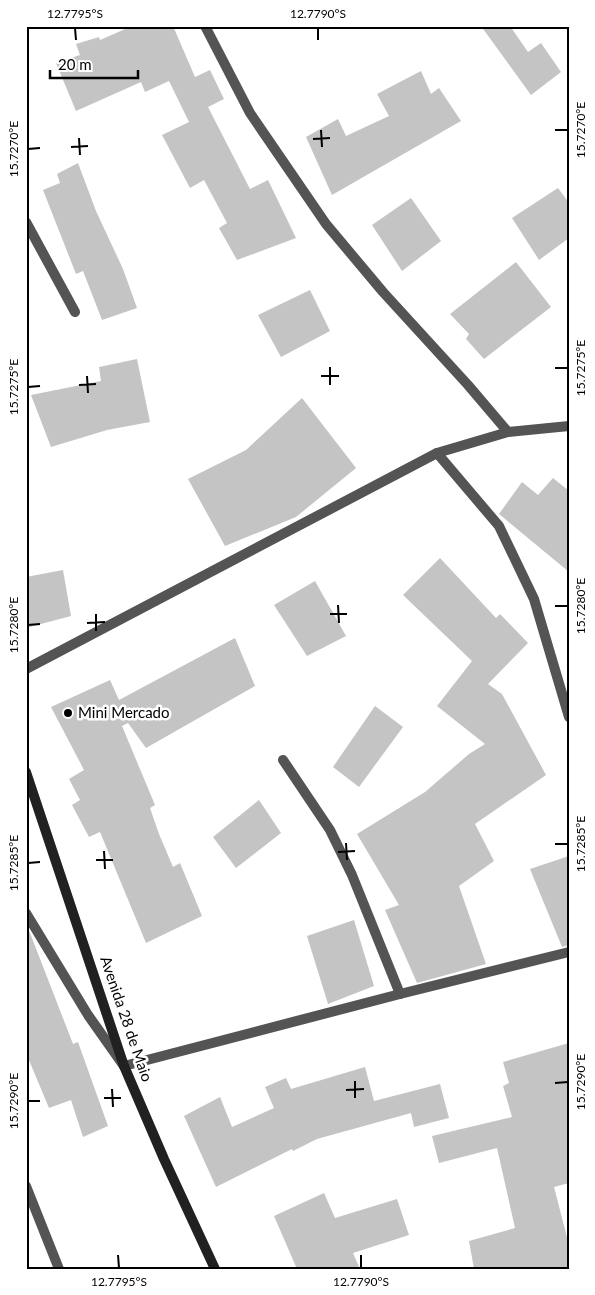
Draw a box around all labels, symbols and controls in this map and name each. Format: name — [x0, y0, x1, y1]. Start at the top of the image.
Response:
text: 12.7795°S — [47, 6, 103, 21]
text: 12.7790°S — [290, 6, 346, 21]
scale bar — [50, 48, 138, 80]
text: 20 m — [58, 55, 92, 73]
text: 15.7270°E — [573, 102, 588, 158]
text: 15.7270°E — [6, 121, 21, 177]
text: 15.7275°E — [573, 340, 588, 396]
text: 15.7275°E — [6, 359, 21, 415]
text: 15.7280°E — [573, 578, 588, 634]
text: 15.7280°E — [6, 597, 21, 653]
place label: Mini Mercado — [78, 703, 170, 721]
marker: Mini Mercado — [62, 707, 74, 719]
text: 15.7285°E — [573, 816, 588, 872]
text: 15.7285°E — [6, 835, 21, 891]
street label: Avenida 28 de Maio — [97, 954, 157, 1084]
text: 15.7290°E — [573, 1054, 588, 1110]
text: 15.7290°E — [6, 1073, 21, 1129]
text: 12.7795°S — [91, 1274, 147, 1289]
text: 12.7790°S — [333, 1274, 389, 1289]

